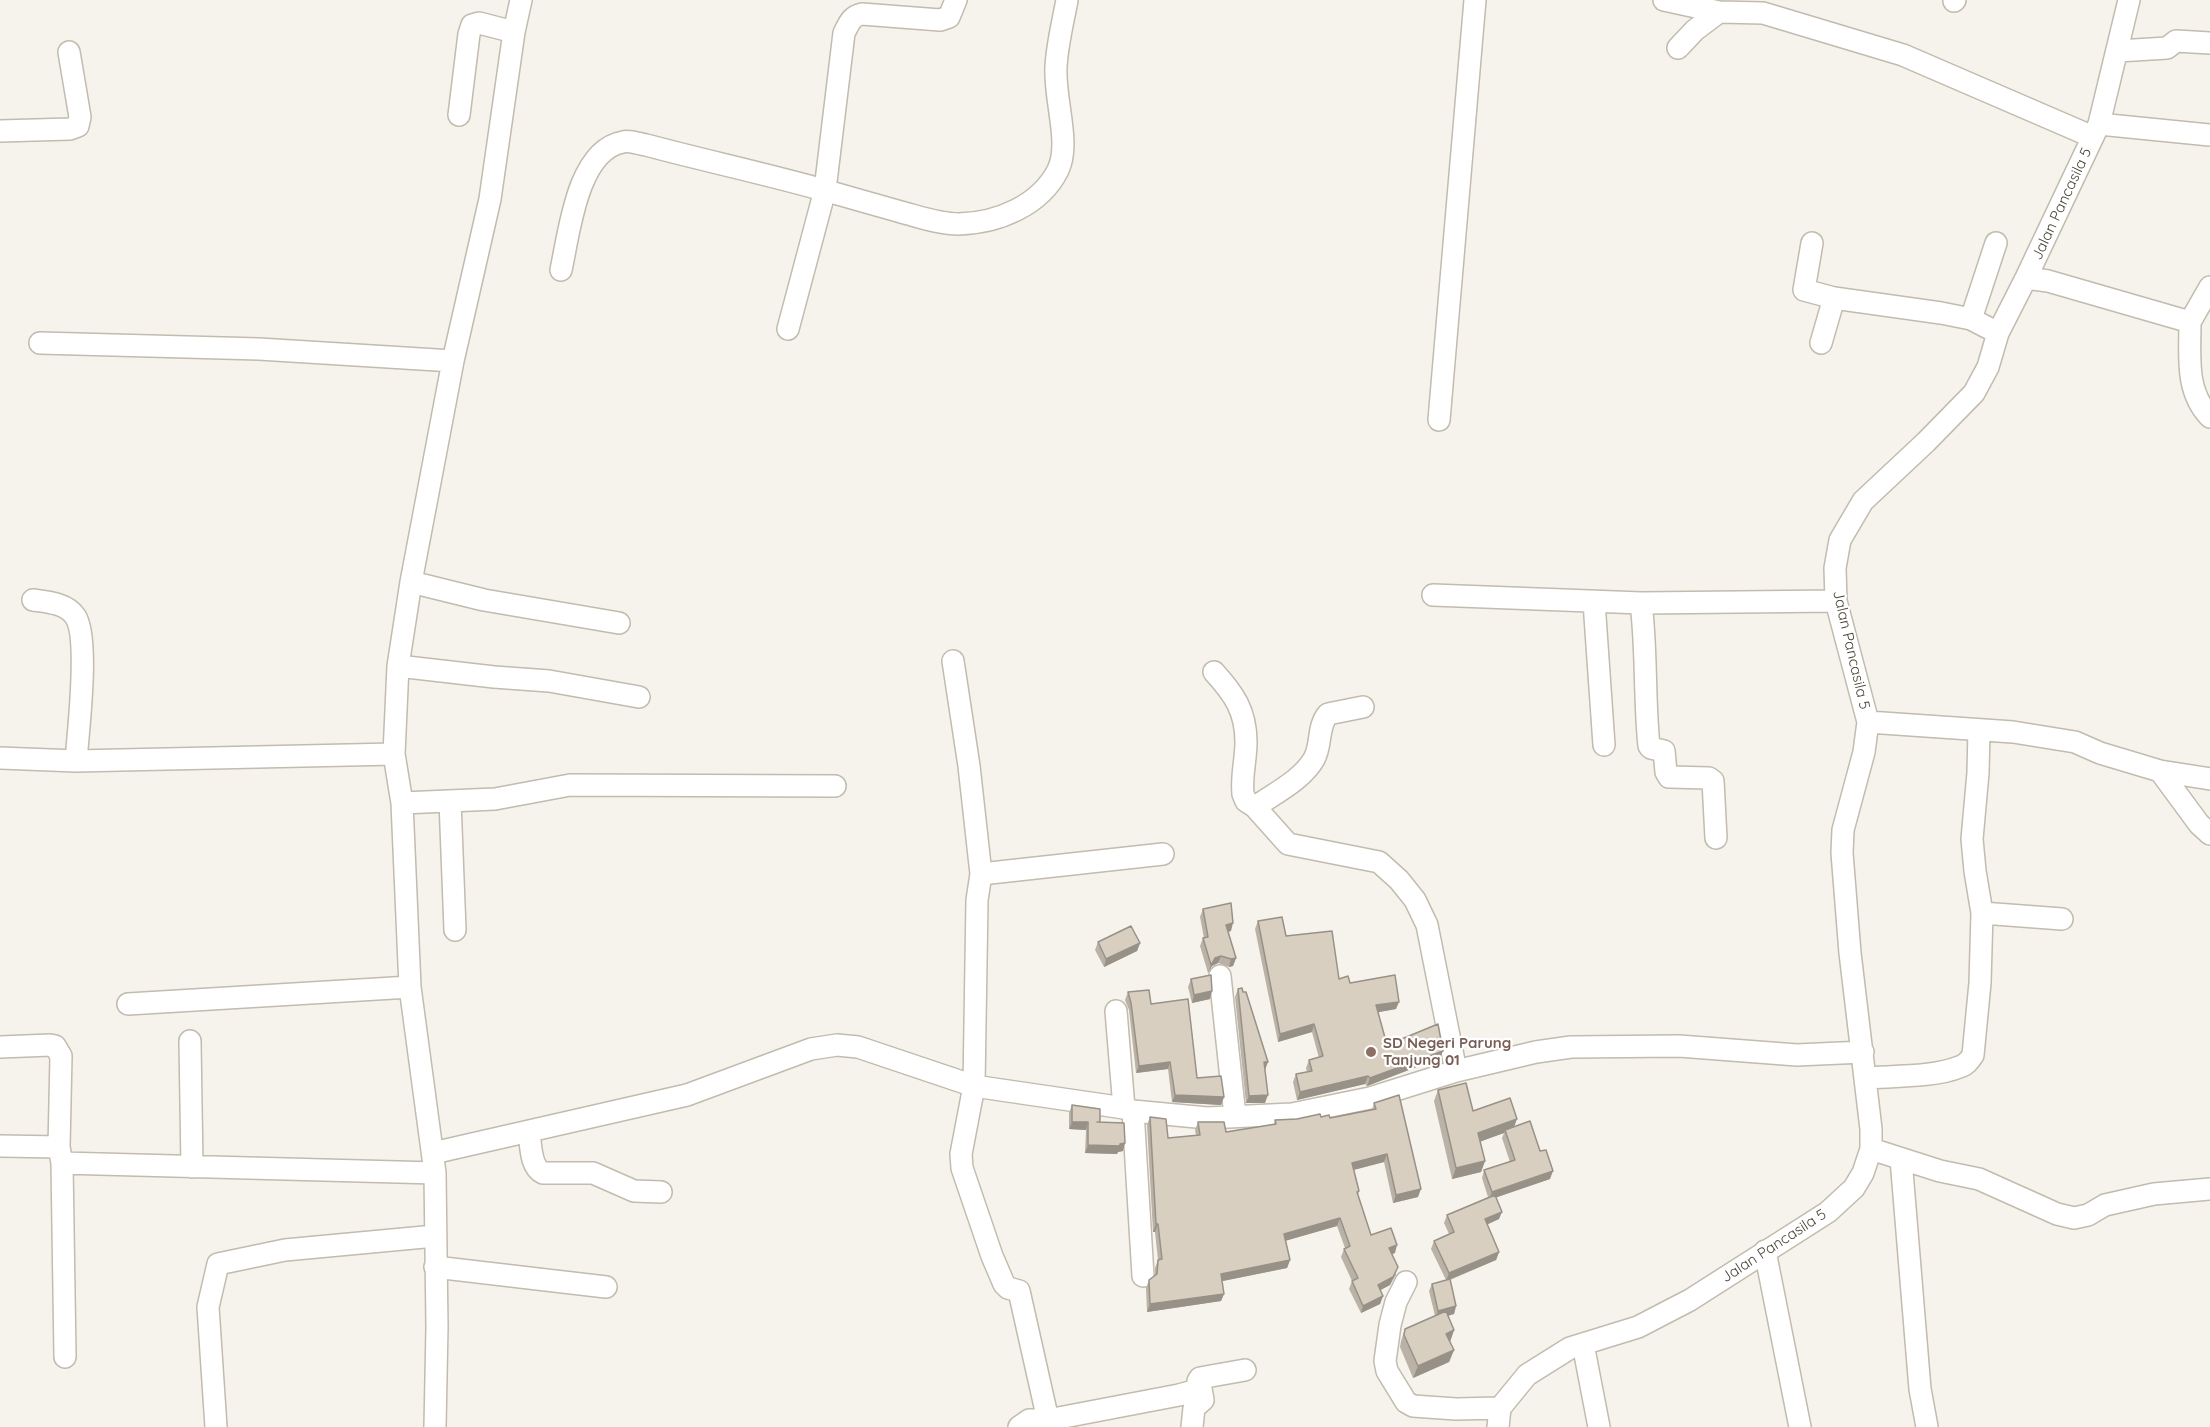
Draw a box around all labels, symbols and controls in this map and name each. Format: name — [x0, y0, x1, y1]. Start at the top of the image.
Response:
street label: Jalan Pancasila 5 — [2028, 145, 2096, 263]
street label: Jalan Pancasila 5 — [1829, 589, 1873, 711]
place label: SD Negeri Parung Tanjung 01 — [1383, 1034, 1511, 1069]
marker: SD Negeri Parung Tanjung 01 — [1364, 1045, 1378, 1059]
street label: Jalan Pancasila 5 — [1718, 1205, 1830, 1287]

